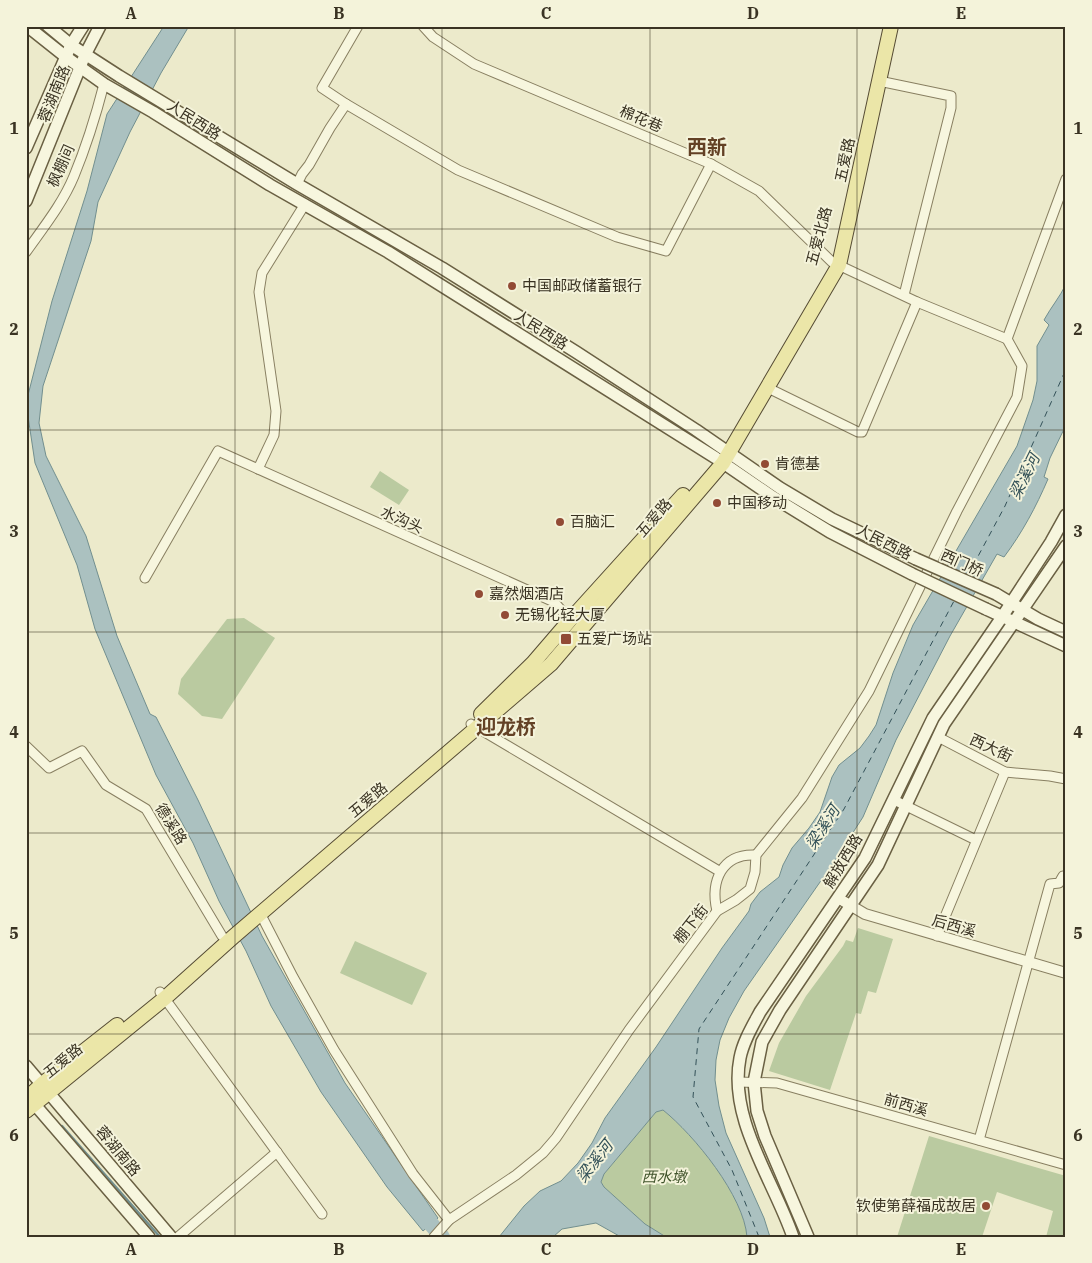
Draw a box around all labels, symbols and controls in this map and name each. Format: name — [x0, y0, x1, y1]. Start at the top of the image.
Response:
text: A — [125, 3, 137, 23]
text: B — [333, 3, 345, 23]
text: C — [541, 3, 551, 23]
text: D — [747, 3, 759, 23]
text: E — [956, 3, 966, 23]
street label: 蓉湖南路 — [33, 62, 74, 125]
street label: 人民西路 — [164, 96, 225, 144]
street label: 棉花巷 — [617, 101, 666, 136]
text: 1 — [9, 118, 19, 138]
text: 1 — [1073, 118, 1083, 138]
district label: 西新 — [687, 133, 727, 160]
street label: 五爱路 — [831, 136, 858, 184]
street label: 枫棚间 — [43, 141, 78, 190]
street label: 五爱北路 — [802, 204, 835, 267]
place label: 中国邮政储蓄银行 — [522, 276, 642, 295]
marker: 中国邮政储蓄银行 — [506, 280, 518, 292]
street label: 人民西路 — [511, 306, 572, 354]
text: 2 — [9, 319, 19, 339]
text: 2 — [1073, 319, 1083, 339]
water label: 梁溪河 — [1004, 447, 1045, 502]
place label: 肯德基 — [775, 454, 820, 473]
marker: 肯德基 — [759, 458, 771, 470]
place label: 中国移动 — [727, 493, 787, 512]
street label: 五爱路 — [632, 494, 676, 541]
marker: 中国移动 — [711, 497, 723, 509]
street label: 水沟头 — [378, 502, 427, 537]
place label: 百脑汇 — [570, 512, 615, 531]
marker: 百脑汇 — [554, 516, 566, 528]
street label: 人民西路 — [853, 519, 915, 564]
text: 3 — [9, 521, 19, 541]
text: 3 — [1073, 521, 1083, 541]
street label: 西门桥 — [938, 545, 987, 580]
place label: 嘉然烟酒店 — [489, 584, 564, 603]
marker: 嘉然烟酒店 — [473, 588, 485, 600]
place label: 无锡化轻大厦 — [515, 605, 605, 624]
marker: 无锡化轻大厦 — [499, 609, 511, 621]
place label: 五爱广场站 — [577, 629, 652, 648]
marker: 五爱广场站 — [559, 632, 573, 646]
district label: 迎龙桥 — [476, 713, 536, 740]
text: 4 — [9, 722, 19, 742]
text: 4 — [1073, 722, 1083, 742]
street label: 西大街 — [967, 729, 1016, 766]
street label: 五爱路 — [344, 778, 391, 821]
water label: 梁溪河 — [801, 799, 845, 853]
street label: 德溪路 — [151, 800, 191, 848]
street label: 解放西路 — [819, 830, 866, 891]
street label: 棚下街 — [669, 900, 712, 947]
street label: 后西溪 — [930, 910, 978, 941]
text: 5 — [9, 923, 19, 943]
text: 5 — [1073, 923, 1083, 943]
street label: 五爱路 — [39, 1039, 86, 1082]
street label: 前西溪 — [882, 1089, 930, 1120]
street label: 蓉湖南路 — [92, 1122, 145, 1180]
text: 6 — [9, 1125, 19, 1145]
text: 6 — [1073, 1125, 1083, 1145]
water label: 梁溪河 — [571, 1134, 618, 1186]
park label: 西水墩 — [641, 1167, 688, 1186]
place label: 钦使第薛福成故居 — [856, 1196, 976, 1215]
marker: 钦使第薛福成故居 — [980, 1200, 992, 1212]
text: A — [125, 1239, 137, 1259]
text: B — [333, 1239, 345, 1259]
text: C — [541, 1239, 551, 1259]
text: D — [747, 1239, 759, 1259]
text: E — [956, 1239, 966, 1259]

